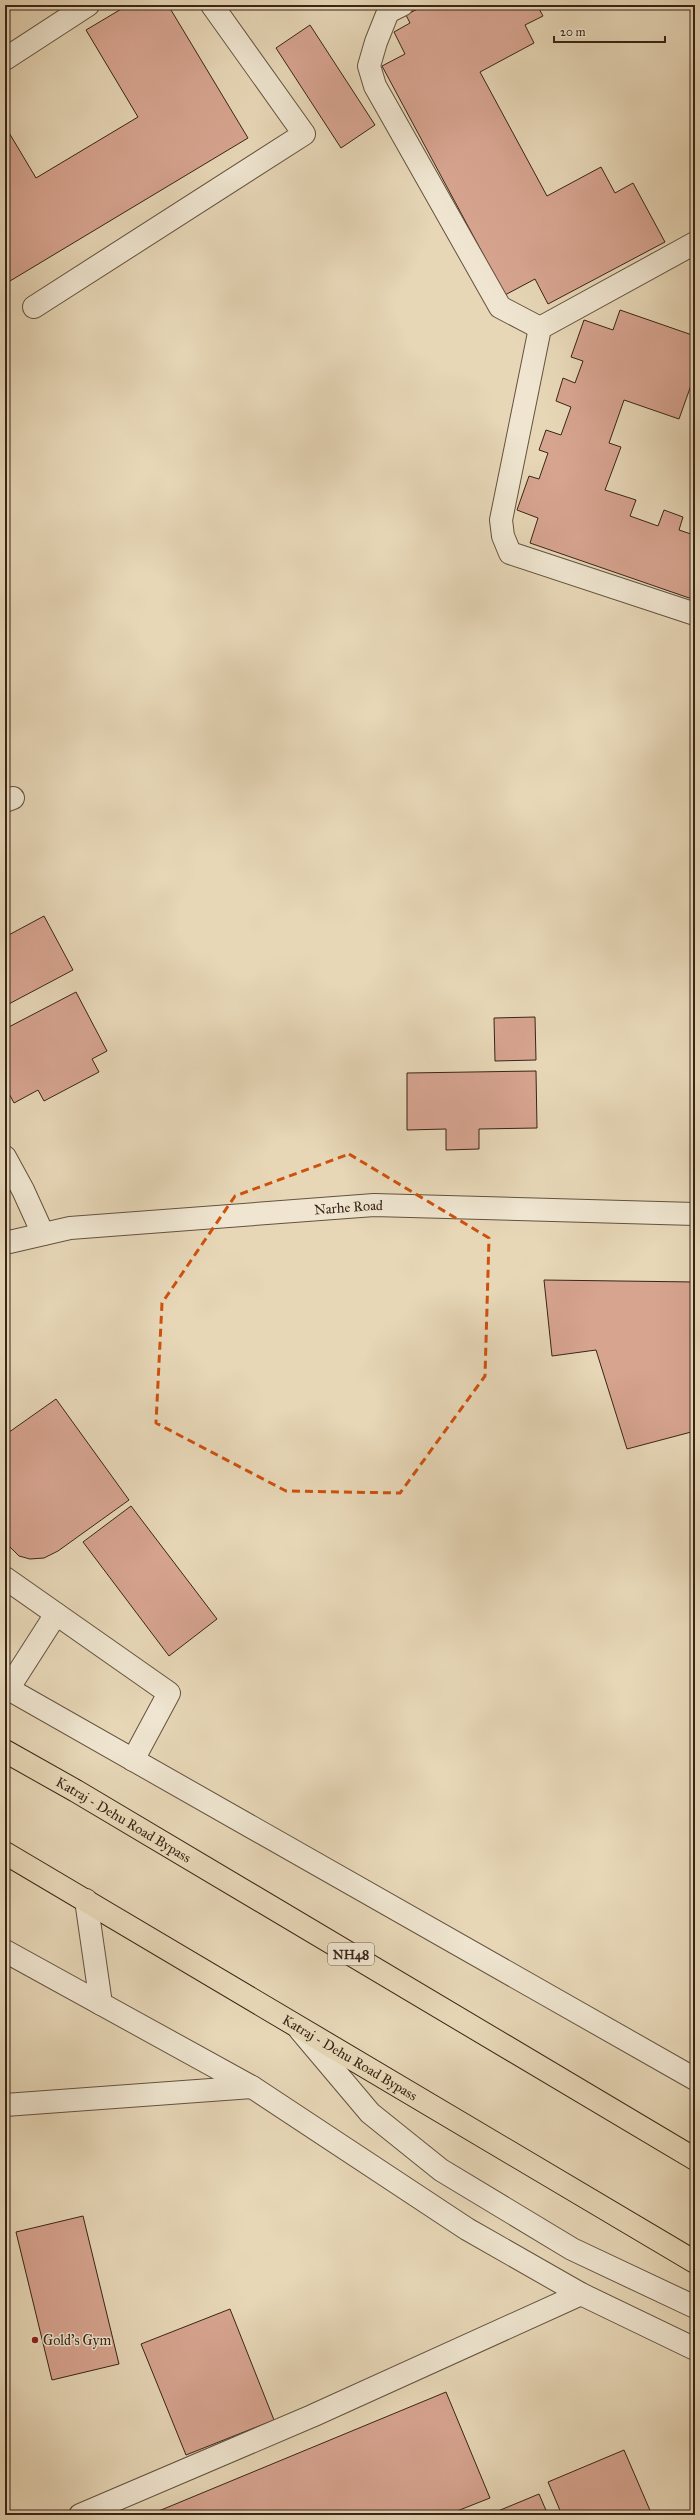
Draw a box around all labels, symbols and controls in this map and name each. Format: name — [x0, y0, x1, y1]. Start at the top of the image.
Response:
scale bar — [554, 18, 665, 44]
text: 20 m — [560, 25, 586, 39]
street label: Narhe Road — [313, 1197, 383, 1219]
street label: Katraj - Dehu Road Bypass — [53, 1773, 194, 1866]
road number: NH48 — [328, 1943, 374, 1965]
street label: Katraj - Dehu Road Bypass — [279, 2011, 420, 2104]
place label: Gold's Gym — [43, 2332, 111, 2349]
marker: Gold's Gym — [30, 2335, 40, 2345]

